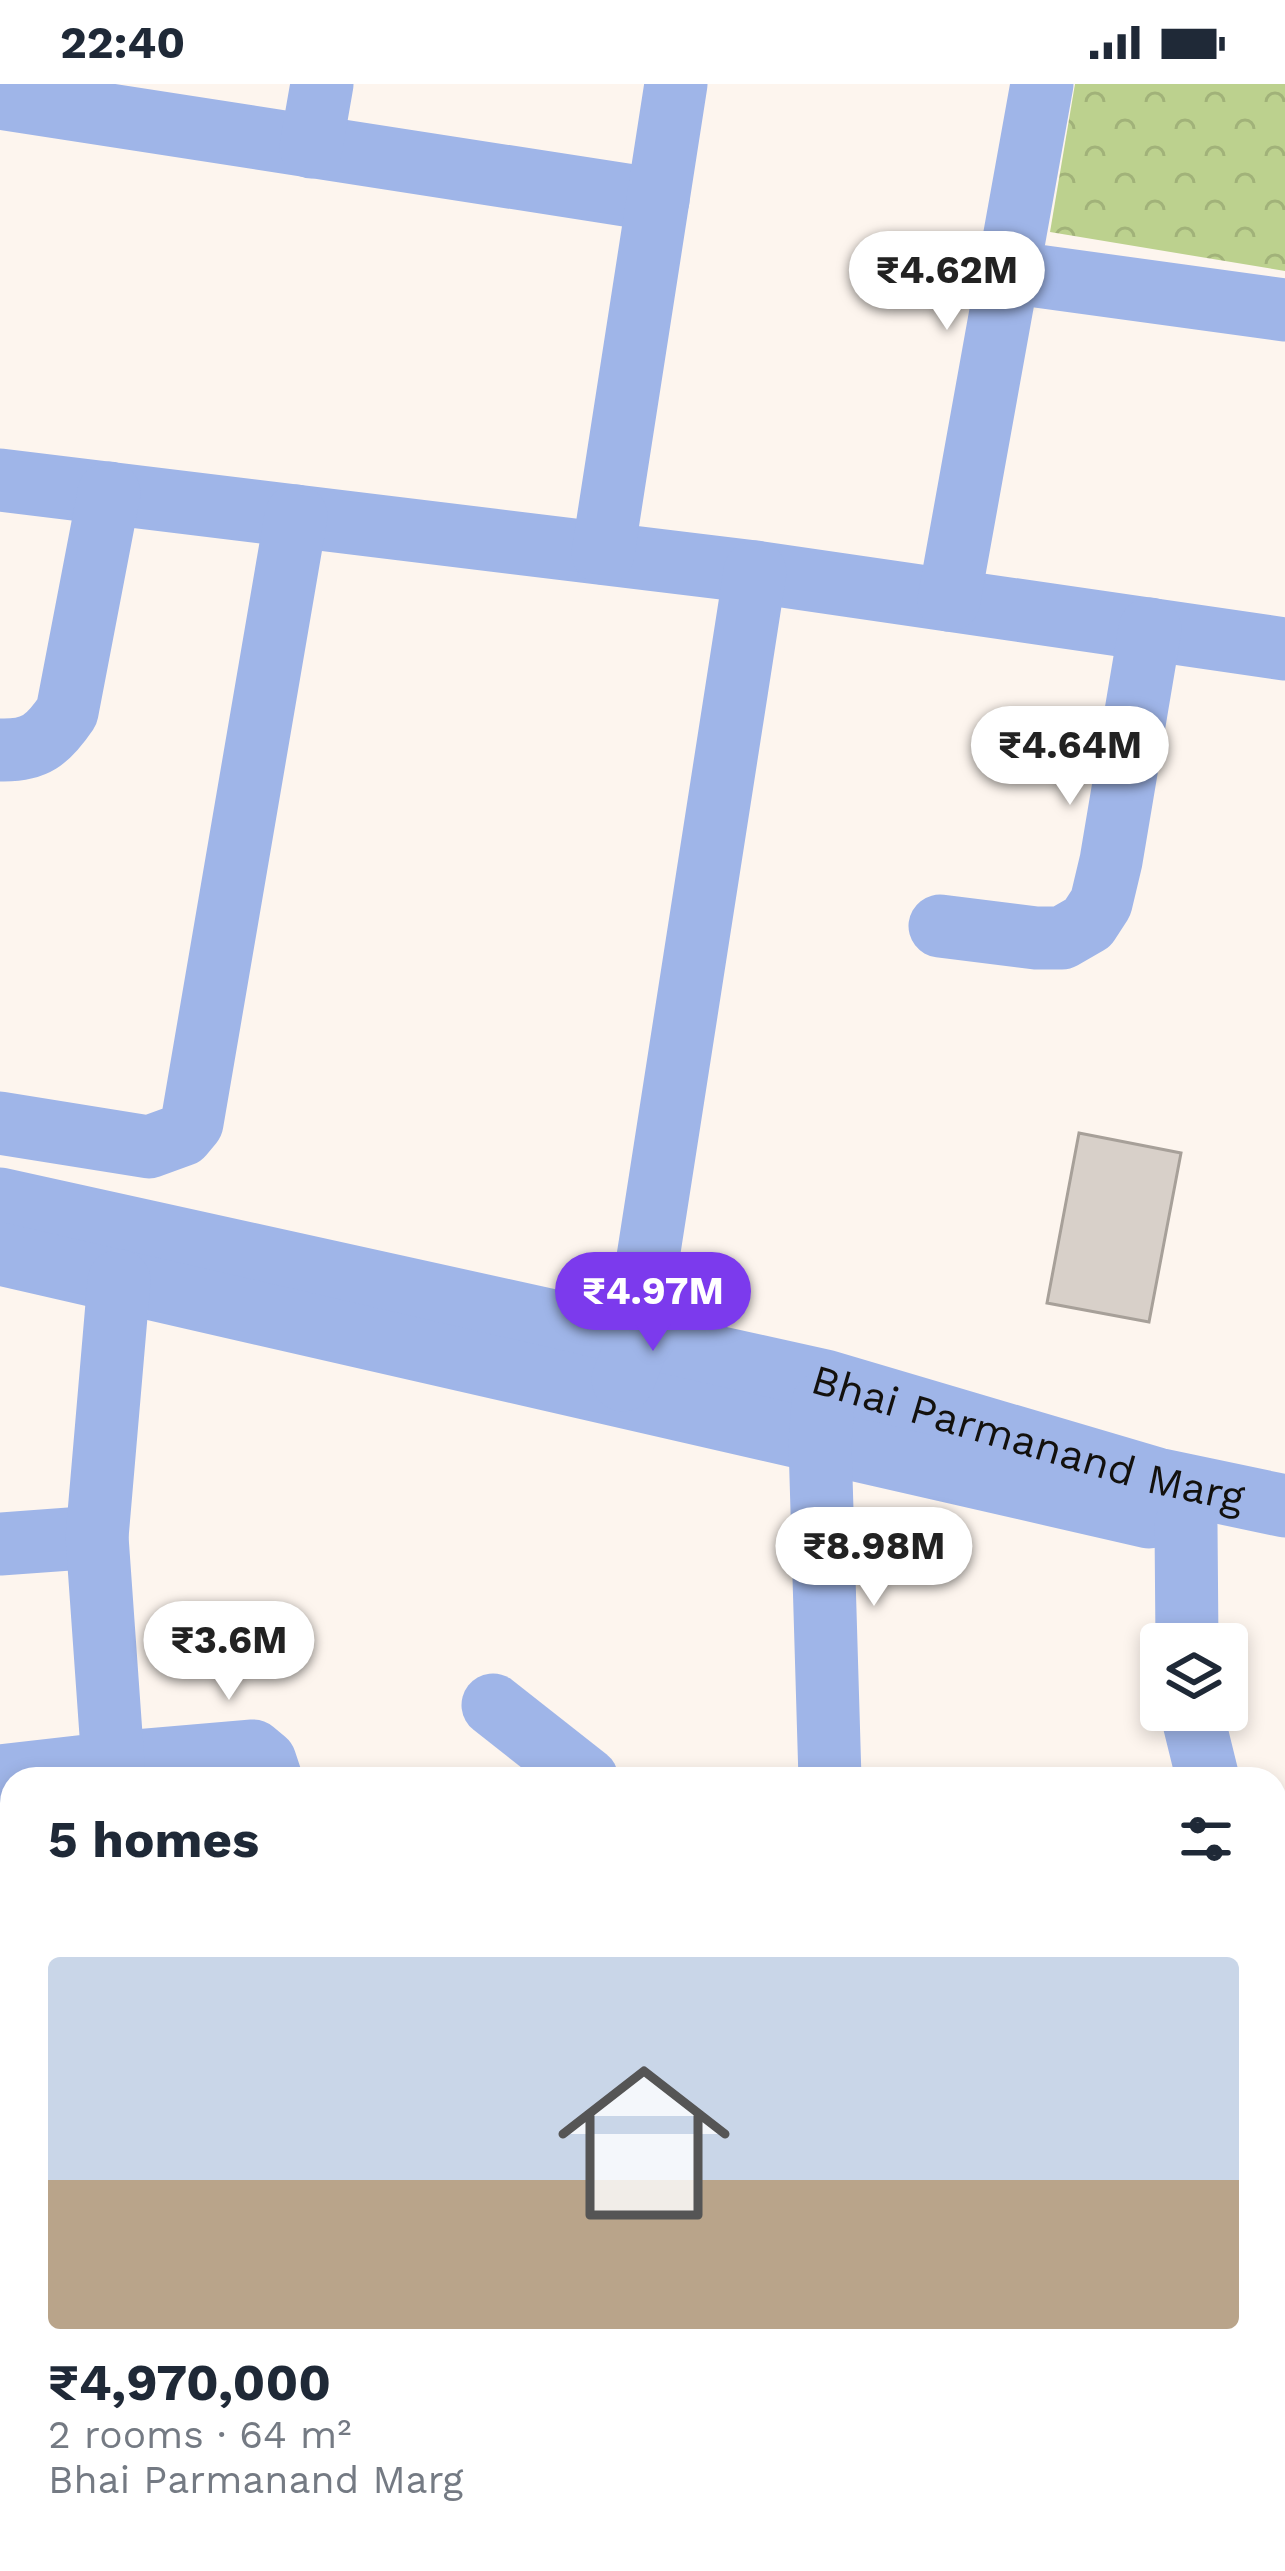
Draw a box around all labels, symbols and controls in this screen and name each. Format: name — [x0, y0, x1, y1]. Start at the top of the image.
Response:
text: 22:40 — [60, 16, 185, 69]
pin: ₹4.62M — [849, 231, 1045, 333]
text: ₹4.62M — [876, 247, 1018, 292]
pin: ₹4.64M — [972, 706, 1168, 808]
text: ₹4.64M — [998, 722, 1142, 767]
pin: ₹4.97M — [555, 1252, 751, 1354]
text: ₹4.97M — [582, 1268, 724, 1313]
street label: Bhai Parmanand Marg — [806, 1354, 1249, 1522]
pin: ₹8.98M — [776, 1507, 972, 1609]
text: ₹8.98M — [802, 1523, 946, 1568]
pin: ₹3.6M — [145, 1601, 313, 1703]
text: ₹3.6M — [170, 1617, 288, 1662]
map controls — [1140, 1623, 1248, 1731]
button: layers — [1140, 1623, 1248, 1731]
icon: filters — [1173, 1806, 1239, 1872]
text: 5 homes — [48, 1810, 259, 1869]
icon: home — [536, 2035, 752, 2251]
text: ₹4,970,000 — [48, 2353, 331, 2412]
text: 2 rooms · 64 m² — [48, 2412, 352, 2457]
text: Bhai Parmanand Marg — [48, 2457, 463, 2502]

